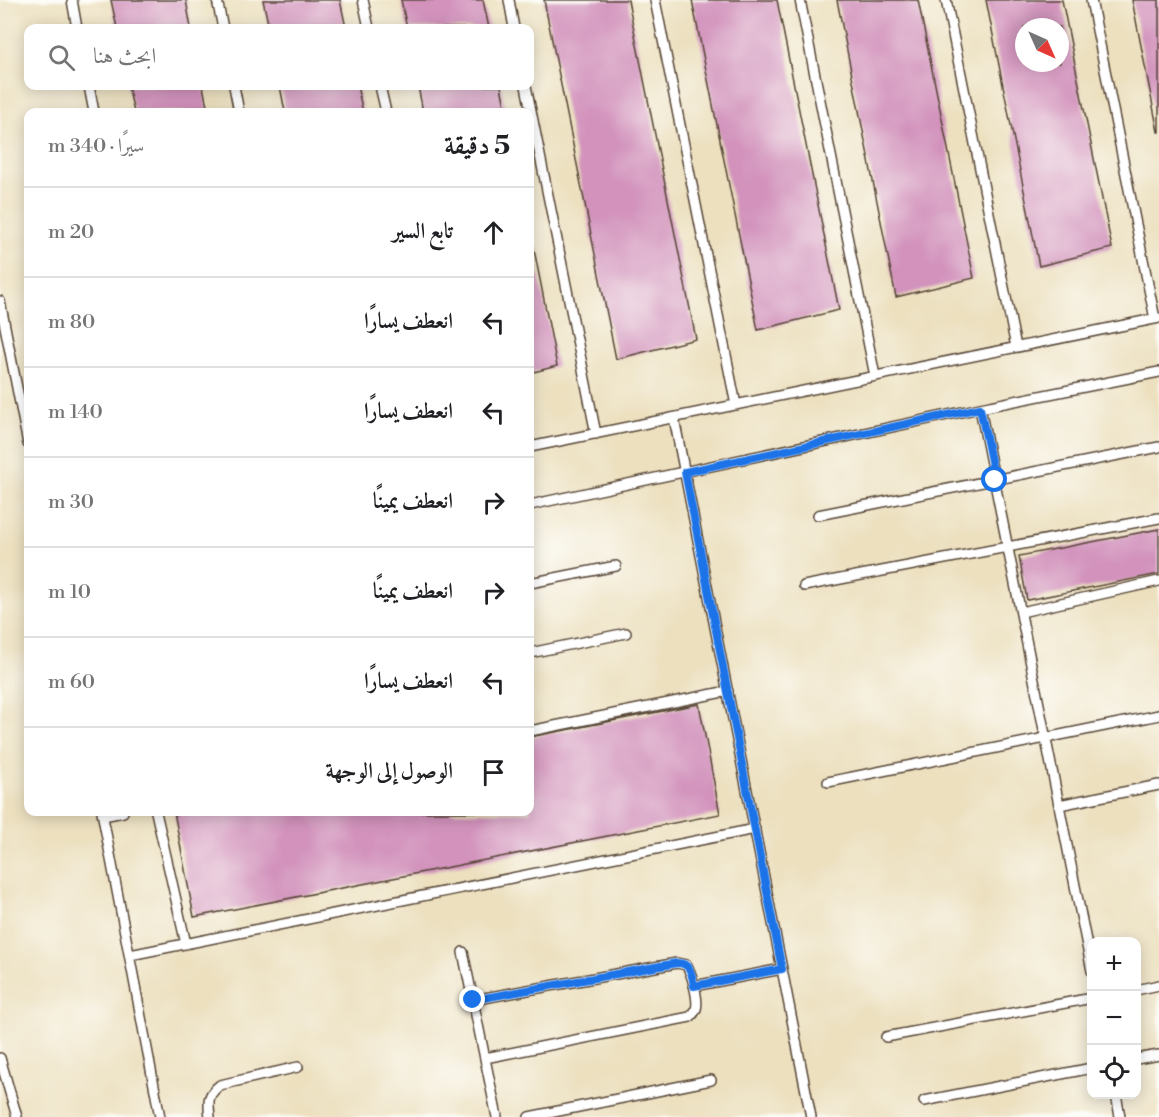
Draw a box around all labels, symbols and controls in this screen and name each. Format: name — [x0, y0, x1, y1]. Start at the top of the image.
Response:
north arrow — [1015, 18, 1069, 72]
search box — [24, 24, 534, 90]
icon: search — [45, 41, 78, 74]
text: ابحث هنا — [93, 43, 156, 70]
text: 5 دقيقة — [444, 130, 510, 162]
text: سيرًا · 340 m — [48, 134, 144, 159]
icon: ahead — [477, 216, 510, 249]
text: تابع السير — [392, 218, 453, 245]
text: 20 m — [48, 220, 94, 245]
icon: left — [477, 306, 510, 339]
text: انعطف يسارًا — [364, 308, 453, 335]
text: 80 m — [48, 310, 95, 335]
icon: left — [477, 396, 510, 429]
text: انعطف يسارًا — [364, 398, 453, 425]
text: 140 m — [48, 400, 103, 425]
route start — [981, 466, 1007, 492]
icon: right — [477, 486, 510, 519]
text: انعطف يمينًا — [373, 488, 453, 515]
text: 30 m — [48, 490, 94, 515]
icon: right — [477, 576, 510, 609]
text: انعطف يمينًا — [373, 578, 453, 605]
text: 10 m — [48, 580, 91, 605]
icon: left — [477, 666, 510, 699]
text: انعطف يسارًا — [364, 668, 453, 695]
text: 60 m — [48, 670, 95, 695]
icon: arrive — [477, 756, 510, 789]
text: الوصول إلى الوجهة — [325, 758, 453, 785]
map controls — [1087, 937, 1141, 1099]
button: + — [1087, 937, 1141, 991]
route end — [459, 986, 485, 1012]
button: − — [1087, 991, 1141, 1045]
button: locate — [1087, 1045, 1141, 1099]

